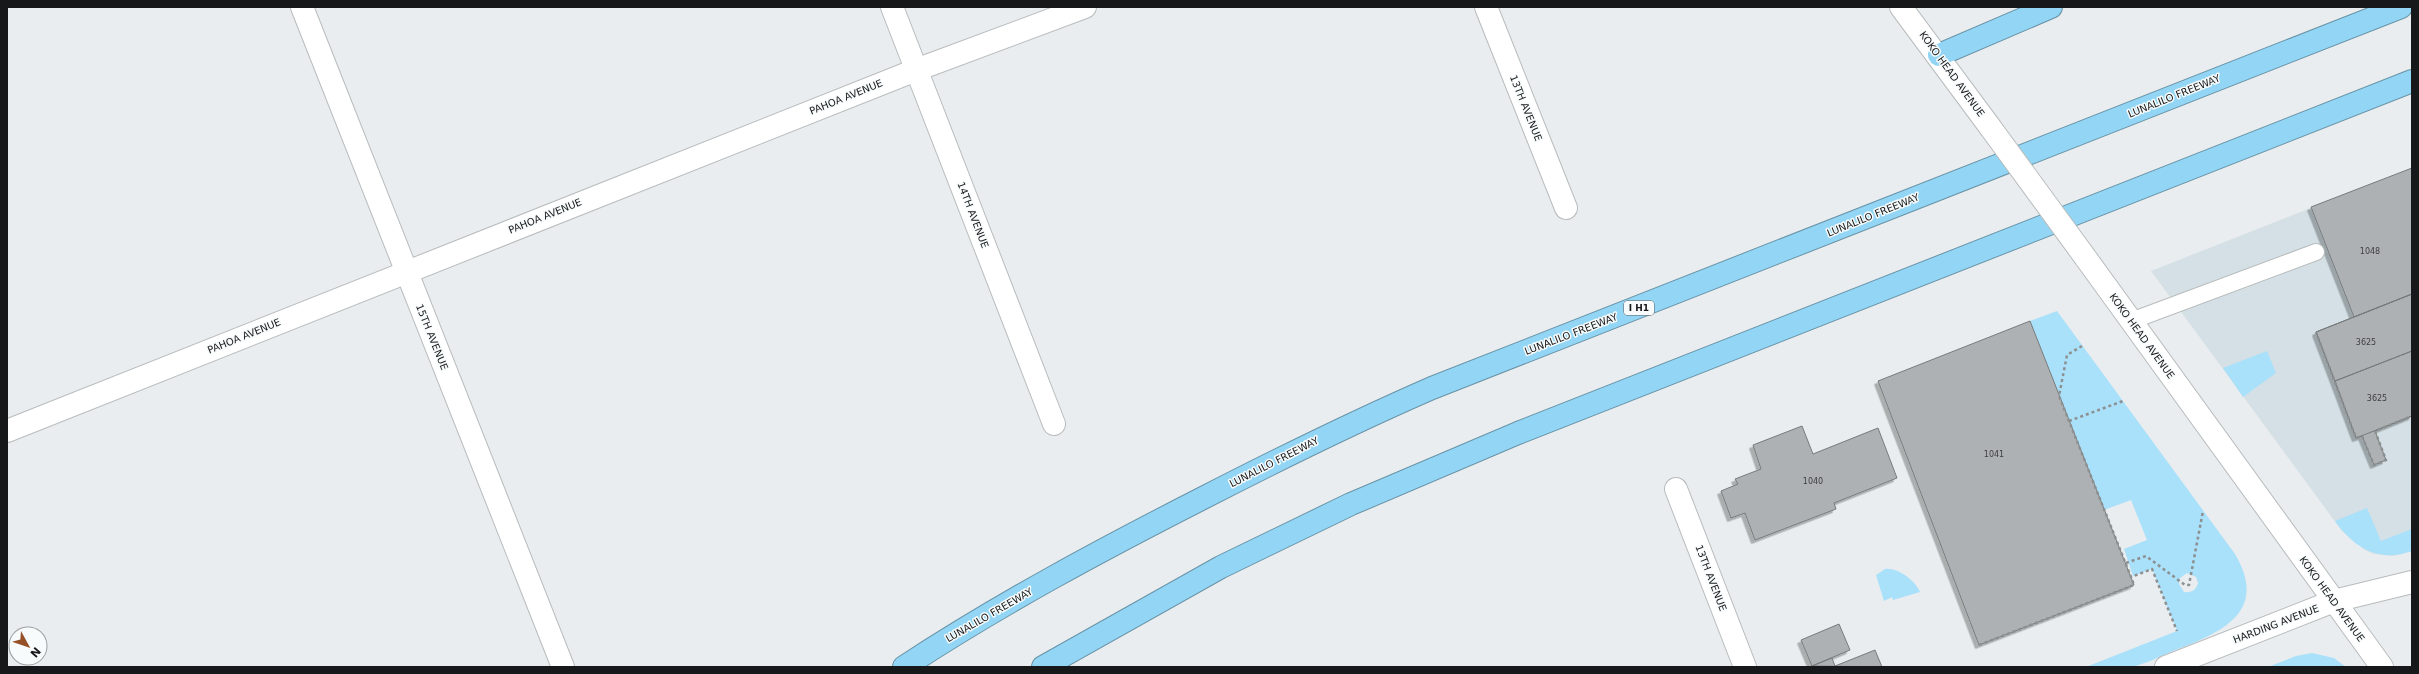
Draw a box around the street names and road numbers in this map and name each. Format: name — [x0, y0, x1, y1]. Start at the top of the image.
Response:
street label: KOKO HEAD AVENUE — [1917, 29, 1987, 119]
street label: LUNALILO FREEWAY — [2126, 72, 2222, 120]
street label: 13TH AVENUE — [1508, 73, 1544, 143]
street label: PAHOA AVENUE — [808, 77, 884, 117]
street label: 14TH AVENUE — [955, 180, 991, 250]
street label: LUNALILO FREEWAY — [1825, 191, 1921, 239]
street label: PAHOA AVENUE — [507, 196, 583, 236]
street label: KOKO HEAD AVENUE — [2107, 291, 2177, 381]
road number: I H1 — [1624, 301, 1654, 315]
street label: 15TH AVENUE — [414, 302, 450, 372]
street label: LUNALILO FREEWAY — [1523, 311, 1620, 357]
street label: PAHOA AVENUE — [206, 316, 282, 356]
street label: LUNALILO FREEWAY — [1228, 434, 1321, 489]
street label: 13TH AVENUE — [1693, 543, 1729, 613]
street label: KOKO HEAD AVENUE — [2297, 554, 2367, 644]
street label: LUNALILO FREEWAY — [944, 585, 1035, 644]
street label: HARDING AVENUE — [2232, 603, 2320, 645]

